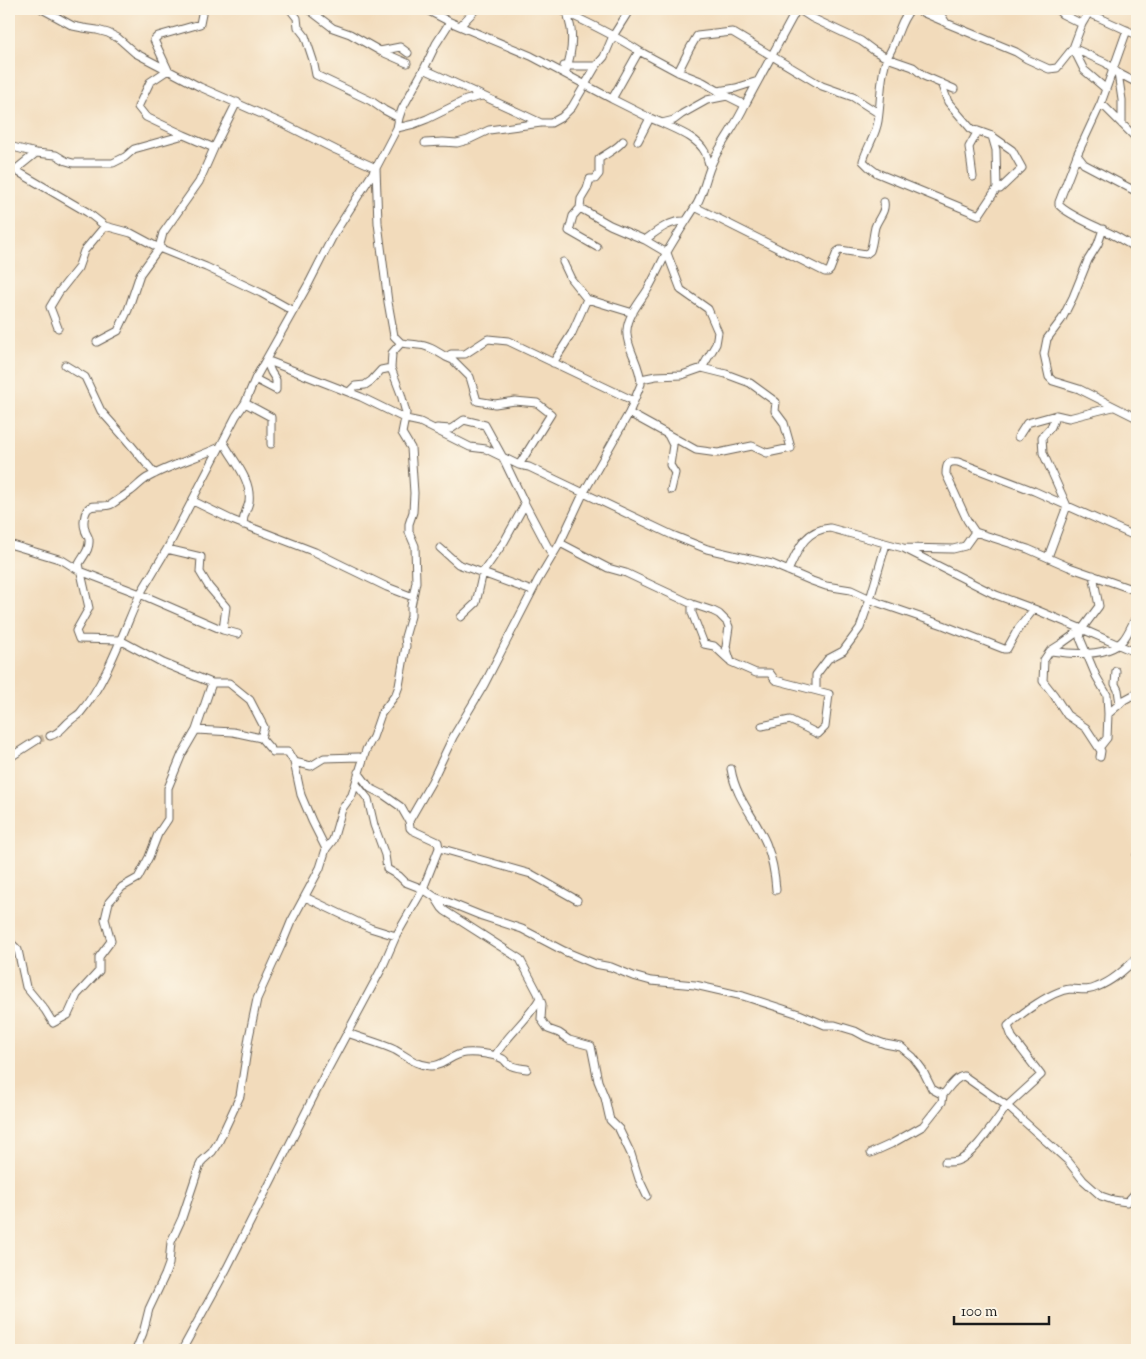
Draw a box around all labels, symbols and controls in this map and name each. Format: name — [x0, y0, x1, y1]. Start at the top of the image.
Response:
scale bar — [954, 1294, 1048, 1326]
text: 100 m — [961, 1302, 998, 1323]

